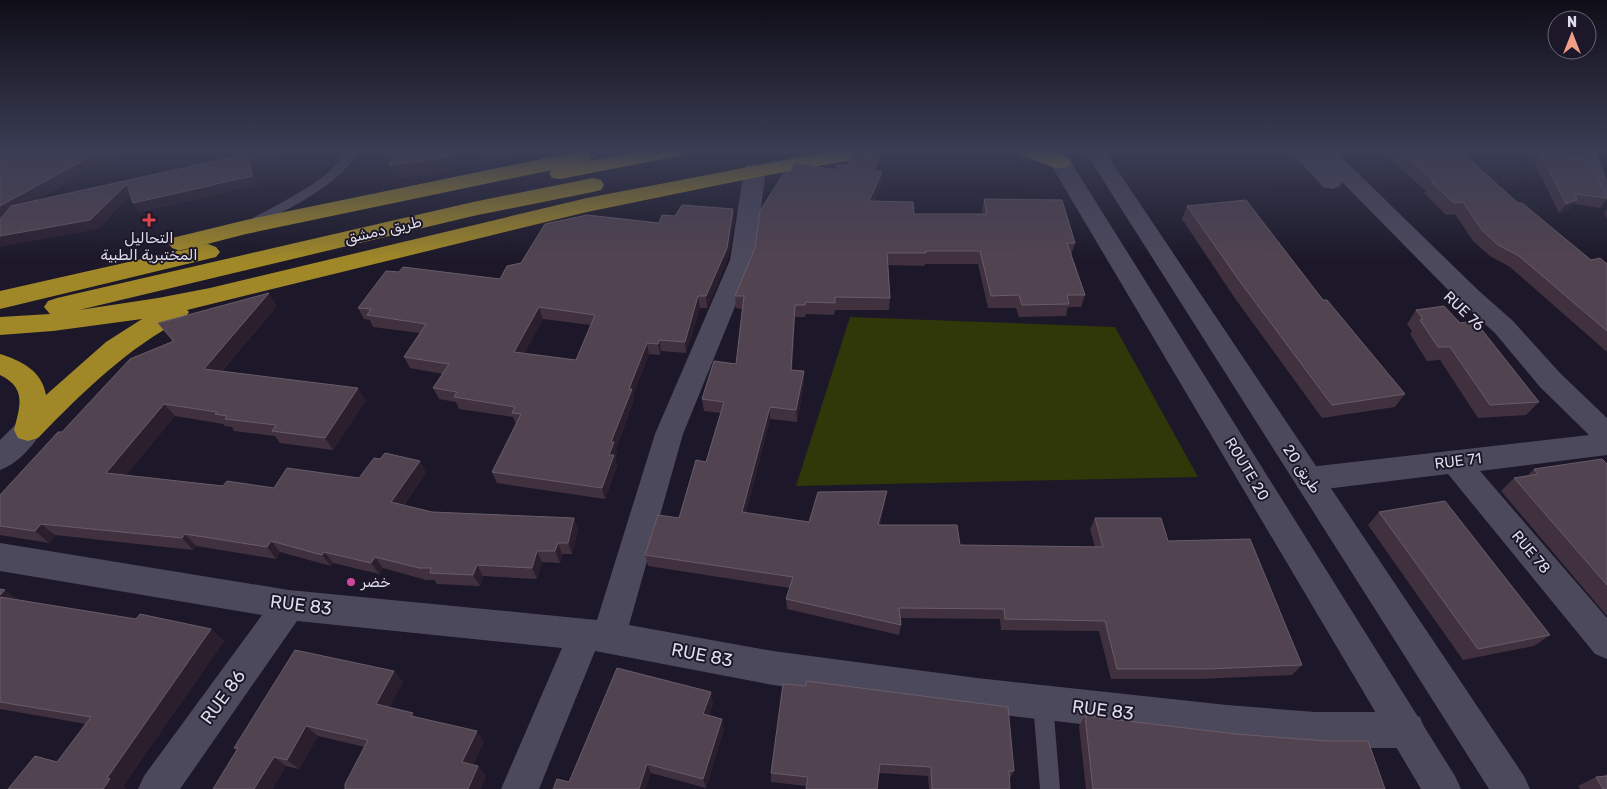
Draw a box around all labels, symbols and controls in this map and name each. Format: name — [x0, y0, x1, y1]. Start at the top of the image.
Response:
north arrow — [1547, 10, 1597, 60]
text: N — [1567, 14, 1577, 31]
street label: طريق دمشق — [343, 212, 423, 248]
marker: التحاليل المختبرية الطبية — [142, 213, 156, 227]
place label: التحاليل المختبرية الطبية — [100, 229, 198, 264]
street label: RUE 76 — [1440, 287, 1488, 335]
street label: ROUTE 20 — [1221, 434, 1273, 504]
street label: طريق 20 — [1279, 441, 1325, 497]
street label: RUE 71 — [1433, 449, 1483, 473]
street label: RUE 78 — [1508, 527, 1554, 577]
place label: خضر — [360, 573, 391, 591]
marker: خضر — [345, 576, 357, 588]
street label: RUE 83 — [269, 590, 333, 620]
street label: RUE 83 — [669, 638, 735, 672]
street label: RUE 86 — [196, 665, 250, 729]
street label: RUE 83 — [1071, 695, 1135, 725]

